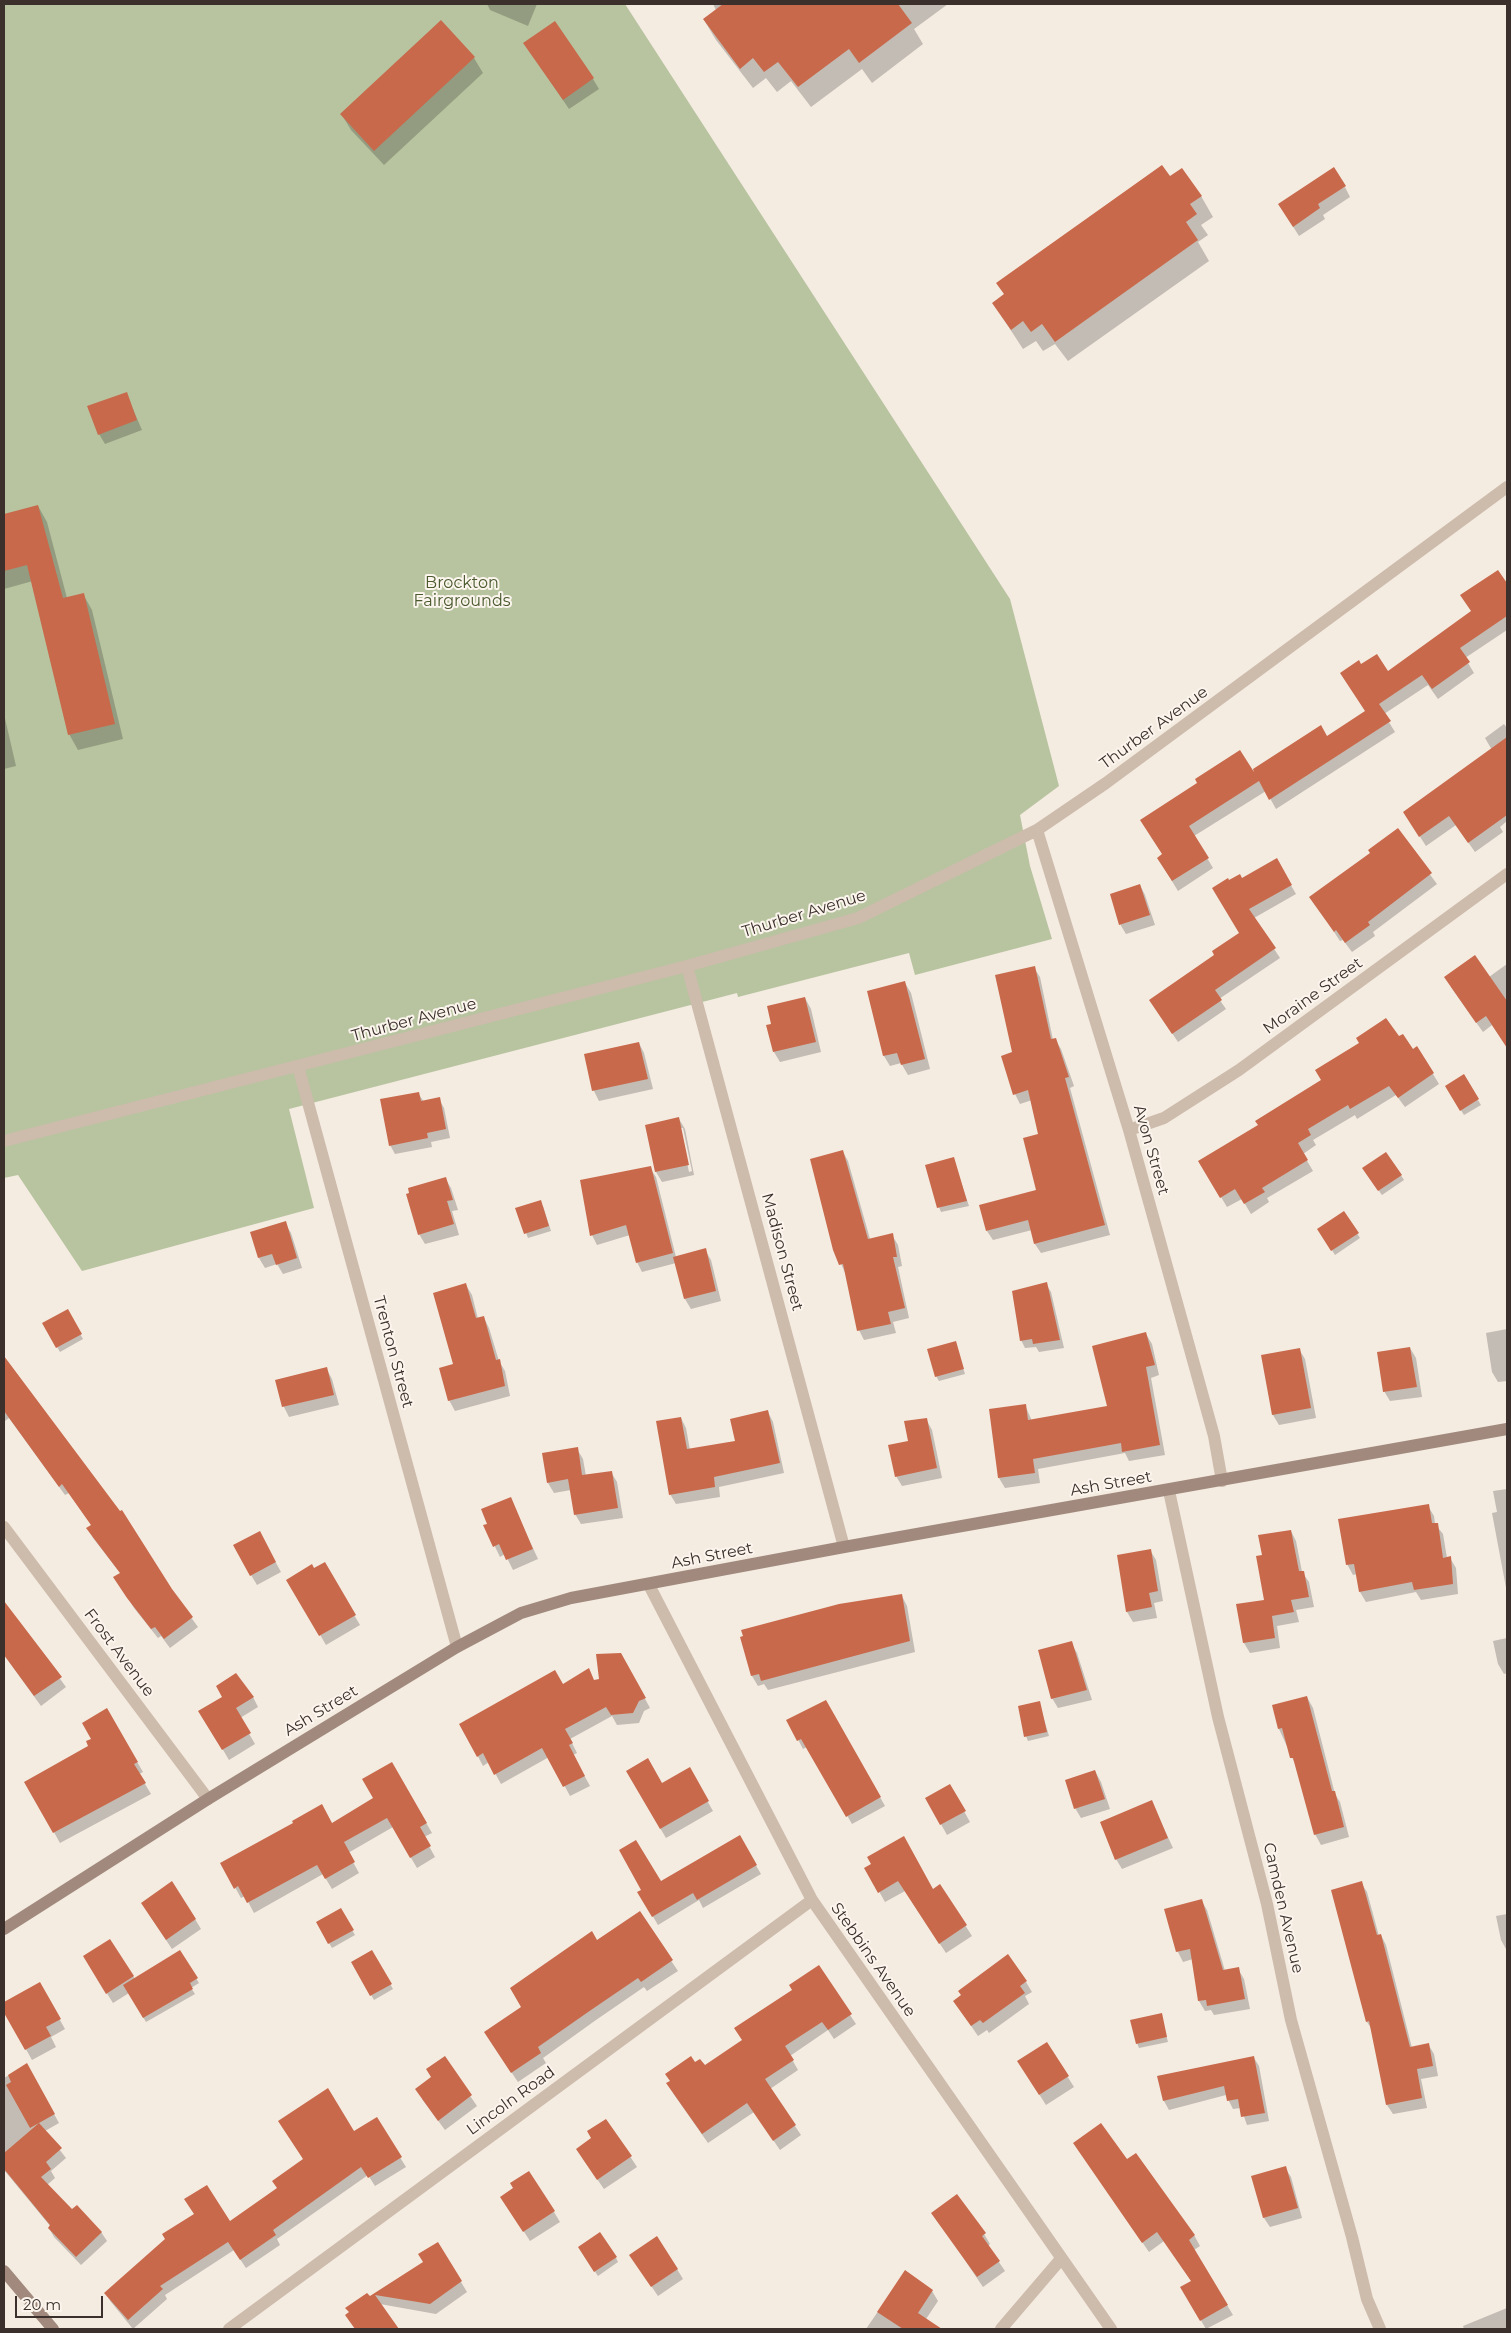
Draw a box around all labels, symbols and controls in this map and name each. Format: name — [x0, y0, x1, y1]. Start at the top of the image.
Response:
park label: Brockton Fairgrounds — [413, 573, 511, 611]
street label: Thurber Avenue — [1096, 682, 1212, 774]
street label: Thurber Avenue — [740, 886, 868, 942]
street label: Moraine Street — [1260, 954, 1366, 1038]
street label: Thurber Avenue — [349, 994, 479, 1046]
street label: Avon Street — [1129, 1103, 1173, 1197]
street label: Madison Street — [757, 1191, 807, 1313]
street label: Trenton Street — [369, 1294, 417, 1410]
street label: Ash Street — [1069, 1467, 1153, 1501]
street label: Ash Street — [670, 1539, 754, 1573]
street label: Frost Avenue — [80, 1605, 158, 1701]
street label: Ash Street — [281, 1682, 361, 1740]
street label: Camden Avenue — [1259, 1841, 1307, 1975]
street label: Stebbins Avenue — [826, 1899, 920, 2021]
street label: Lincoln Road — [463, 2062, 559, 2140]
scale bar — [18, 2286, 105, 2318]
text: 20 m — [23, 2295, 61, 2314]

